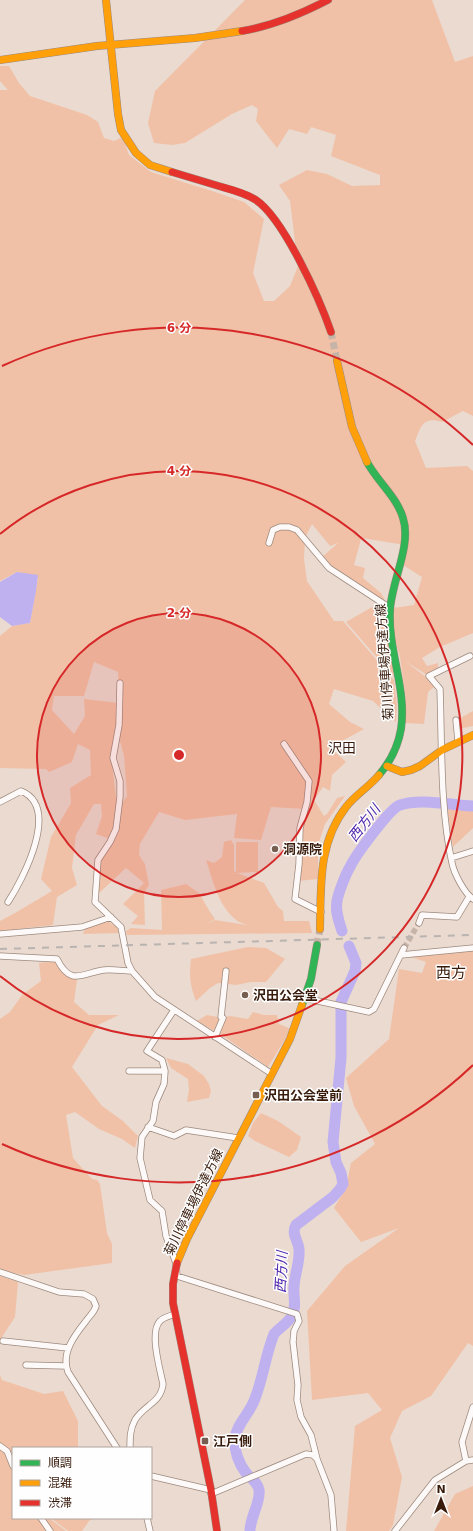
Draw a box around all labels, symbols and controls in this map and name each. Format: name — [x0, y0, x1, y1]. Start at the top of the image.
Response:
text: 6 分 — [167, 321, 191, 335]
text: 4 分 — [167, 464, 191, 478]
street label: 菊川停車場伊達方線 — [373, 603, 396, 721]
text: 2 分 — [167, 606, 191, 620]
district label: 沢田 — [328, 740, 356, 756]
centre of rings — [172, 748, 186, 762]
water label: 西方川 — [345, 800, 384, 844]
place label: 洞源院 — [283, 842, 322, 857]
marker: 洞源院 — [270, 844, 280, 854]
district label: 西方 — [436, 964, 466, 982]
place label: 沢田公会堂 — [253, 988, 318, 1003]
marker: 沢田公会堂 — [240, 990, 250, 1000]
place label: 沢田公会堂前 — [264, 1088, 342, 1103]
marker: 沢田公会堂前 — [251, 1090, 261, 1100]
street label: 菊川停車場伊達方線 — [161, 1146, 226, 1258]
water label: 西方川 — [272, 1249, 290, 1293]
place label: 江戸側 — [213, 1434, 252, 1449]
marker: 江戸側 — [200, 1436, 210, 1446]
legend — [12, 1447, 152, 1519]
text: 順調 — [48, 1456, 72, 1470]
text: 混雑 — [48, 1476, 72, 1490]
north arrow — [421, 1479, 461, 1519]
text: N — [436, 1483, 446, 1496]
text: 渋滞 — [48, 1496, 72, 1510]

